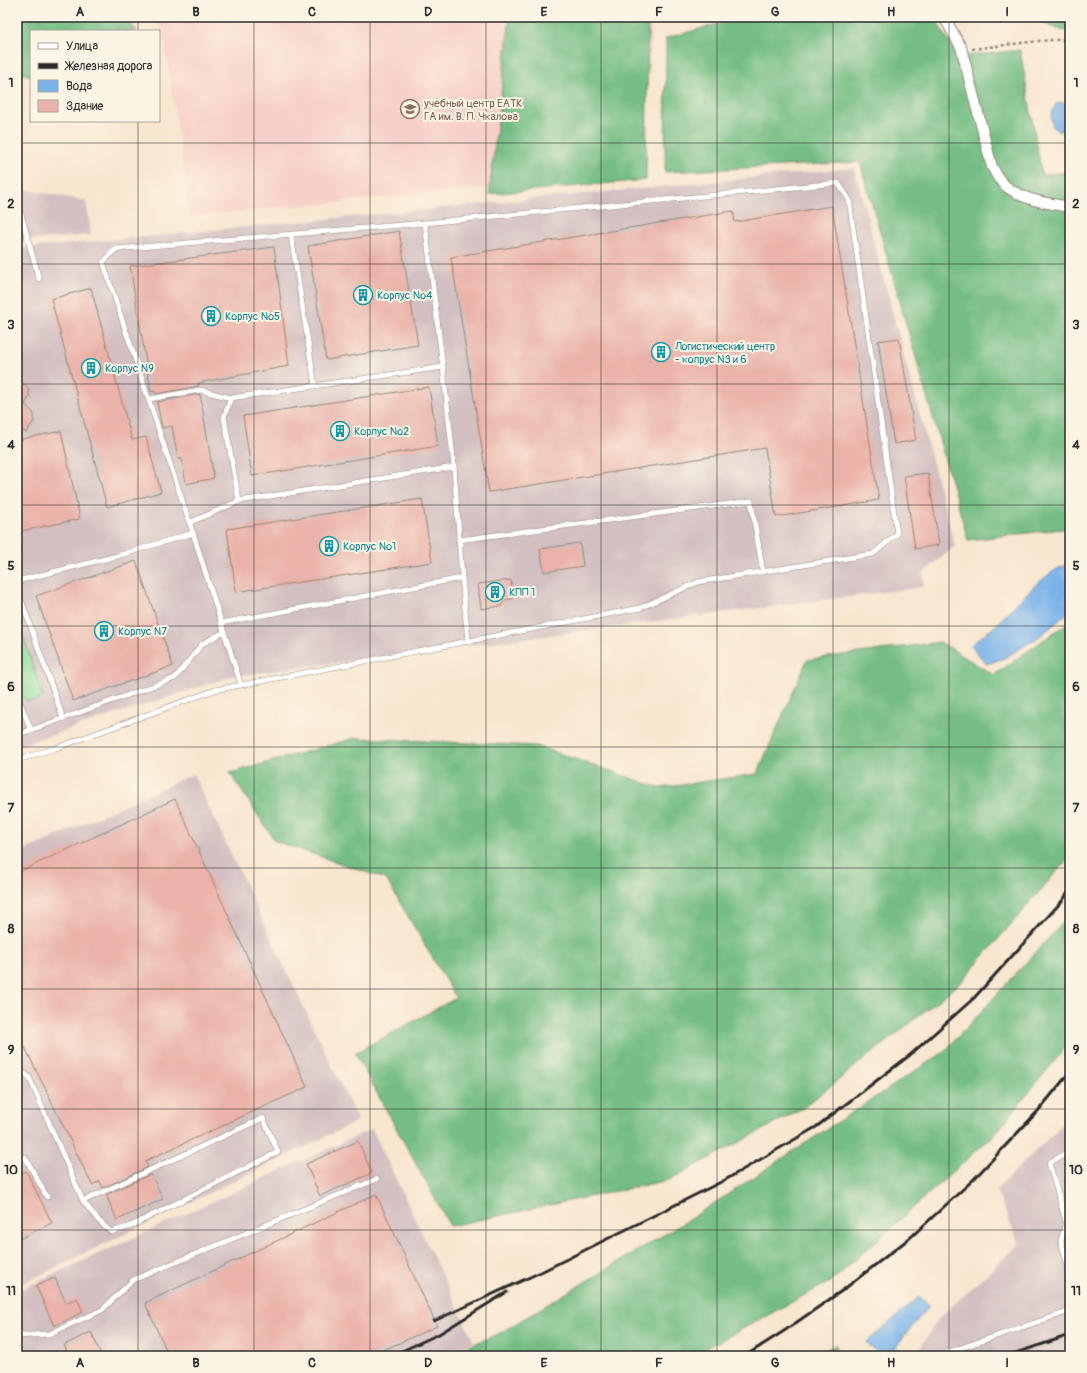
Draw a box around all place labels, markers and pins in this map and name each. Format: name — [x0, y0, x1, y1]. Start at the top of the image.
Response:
place label: учебный центр ЕАТК ГА им. В. П. Чкалова — [423, 97, 522, 123]
school or university icon: учебный центр ЕАТК ГА им. В. П. Чкалова — [399, 98, 421, 120]
building icon: Корпус №4 — [352, 284, 374, 306]
place label: Корпус №4 — [377, 289, 433, 302]
building icon: Корпус №5 — [200, 305, 222, 327]
place label: Корпус №5 — [225, 310, 280, 323]
place label: Логистический центр - копрус N3 и 6 — [674, 340, 775, 366]
building icon: Логистический центр - копрус N3 и 6 — [650, 341, 672, 363]
building icon: Корпус N9 — [80, 357, 102, 379]
place label: Корпус N9 — [105, 362, 154, 375]
building icon: Корпус №2 — [329, 420, 351, 442]
place label: Корпус №2 — [354, 425, 409, 438]
building icon: Корпус №1 — [318, 535, 340, 557]
place label: Корпус №1 — [343, 540, 396, 553]
building icon: КПП 1 — [484, 581, 506, 603]
place label: КПП 1 — [509, 586, 535, 599]
building icon: Корпус N7 — [93, 620, 115, 642]
place label: Корпус N7 — [118, 625, 167, 638]

